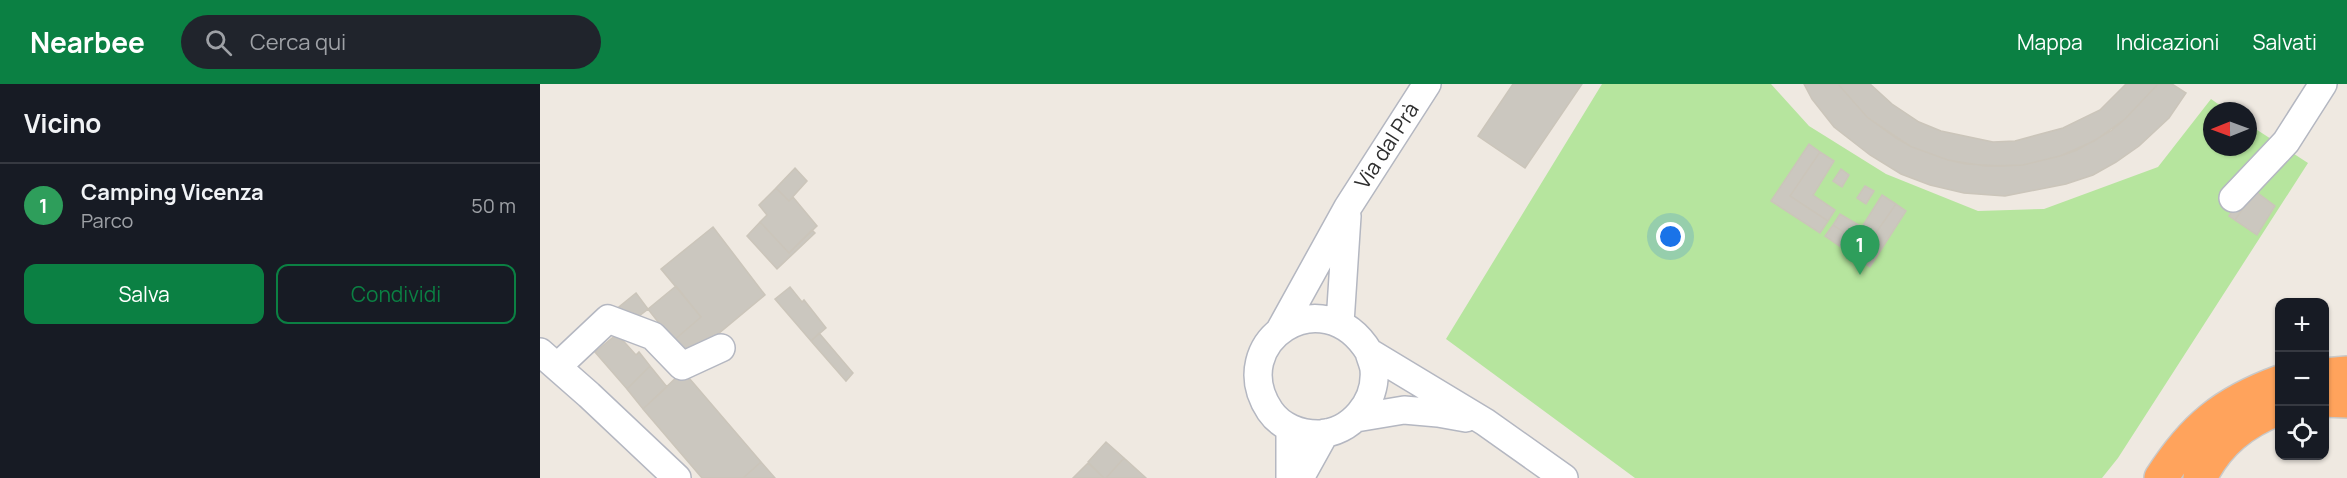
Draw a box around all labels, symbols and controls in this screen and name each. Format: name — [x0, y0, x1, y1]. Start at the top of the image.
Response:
search box — [181, 15, 601, 69]
text: Nearbee — [30, 23, 145, 61]
icon: search — [202, 26, 235, 59]
text: Cerca qui — [250, 27, 346, 57]
text: Mappa — [2017, 28, 2083, 56]
text: Indicazioni — [2116, 28, 2219, 56]
text: Salvati — [2252, 28, 2317, 56]
street label: Via dal Prà — [1348, 97, 1425, 194]
north arrow — [2203, 102, 2257, 156]
text: Vicino — [24, 105, 101, 141]
text: Camping Vicenza — [81, 177, 264, 207]
text: 1 — [39, 192, 48, 219]
text: 50 m — [471, 192, 516, 219]
text: Parco — [81, 207, 133, 234]
your location — [1656, 222, 1685, 251]
pin: 1 — [1840, 226, 1880, 275]
button: Salva — [24, 264, 264, 324]
button: Condividi — [276, 264, 516, 324]
map controls — [2275, 298, 2329, 460]
button: + — [2275, 298, 2329, 352]
button: − — [2275, 352, 2329, 406]
button: locate — [2275, 406, 2329, 460]

